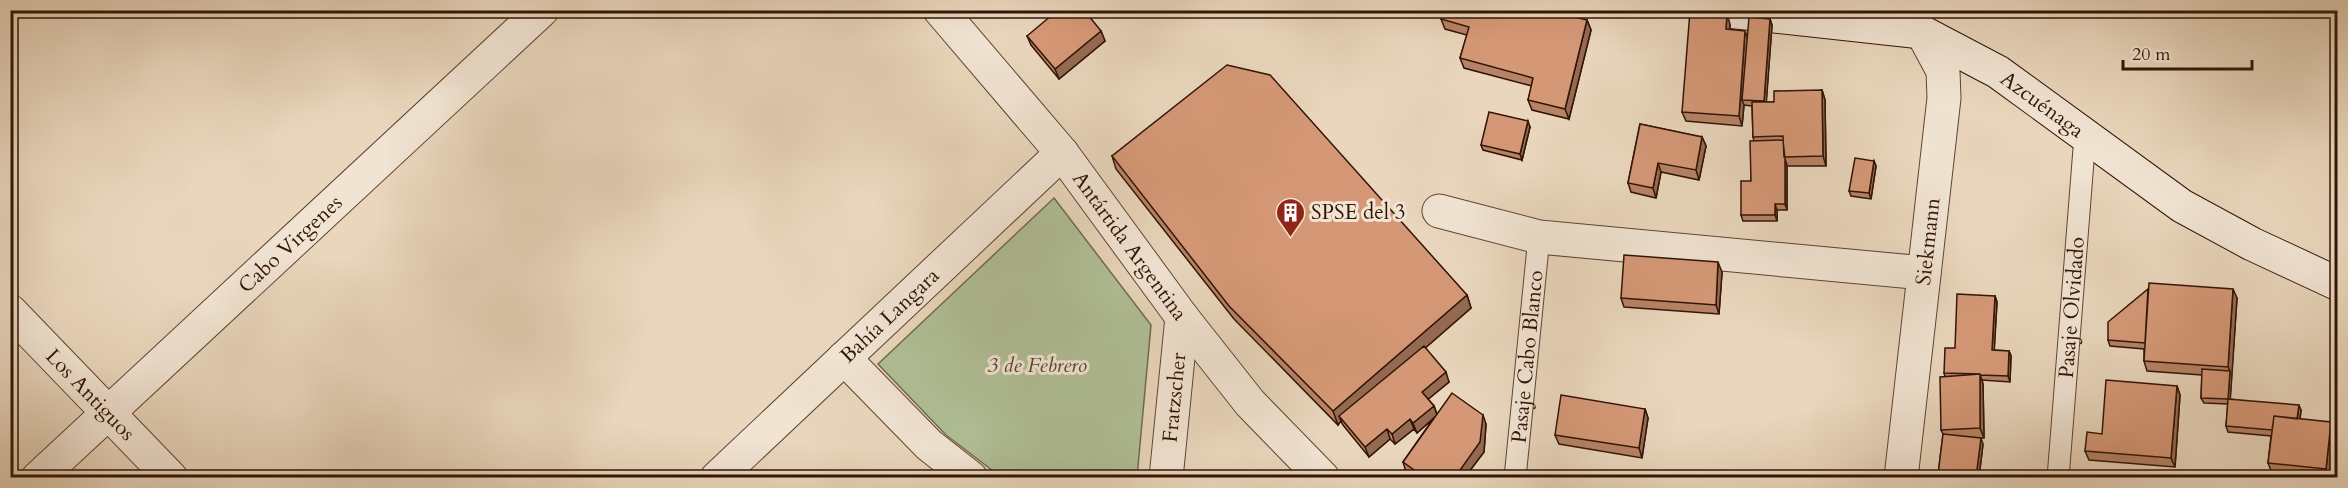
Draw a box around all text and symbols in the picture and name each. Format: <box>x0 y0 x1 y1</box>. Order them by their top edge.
scale bar <box>2123 33 2252 71</box>
text: 20 m <box>2132 42 2171 67</box>
street label: Azcuénaga <box>1995 64 2090 145</box>
street label: Antártida Argentina <box>1066 165 1194 326</box>
street label: Cabo Virgenes <box>232 188 348 300</box>
building icon: SPSE del 3 <box>1274 196 1306 238</box>
street label: Siekmann <box>1908 196 1947 287</box>
place label: SPSE del 3 <box>1311 198 1406 227</box>
street label: Pasaje Olvidado <box>2051 236 2091 379</box>
street label: Bahía Langara <box>833 261 946 370</box>
street label: Pasaje Cabo Blanco <box>1504 269 1550 444</box>
street label: Los Antiguos <box>39 342 142 447</box>
park label: 3 de Febrero <box>987 351 1087 380</box>
street label: Fratzscher <box>1155 351 1193 444</box>

